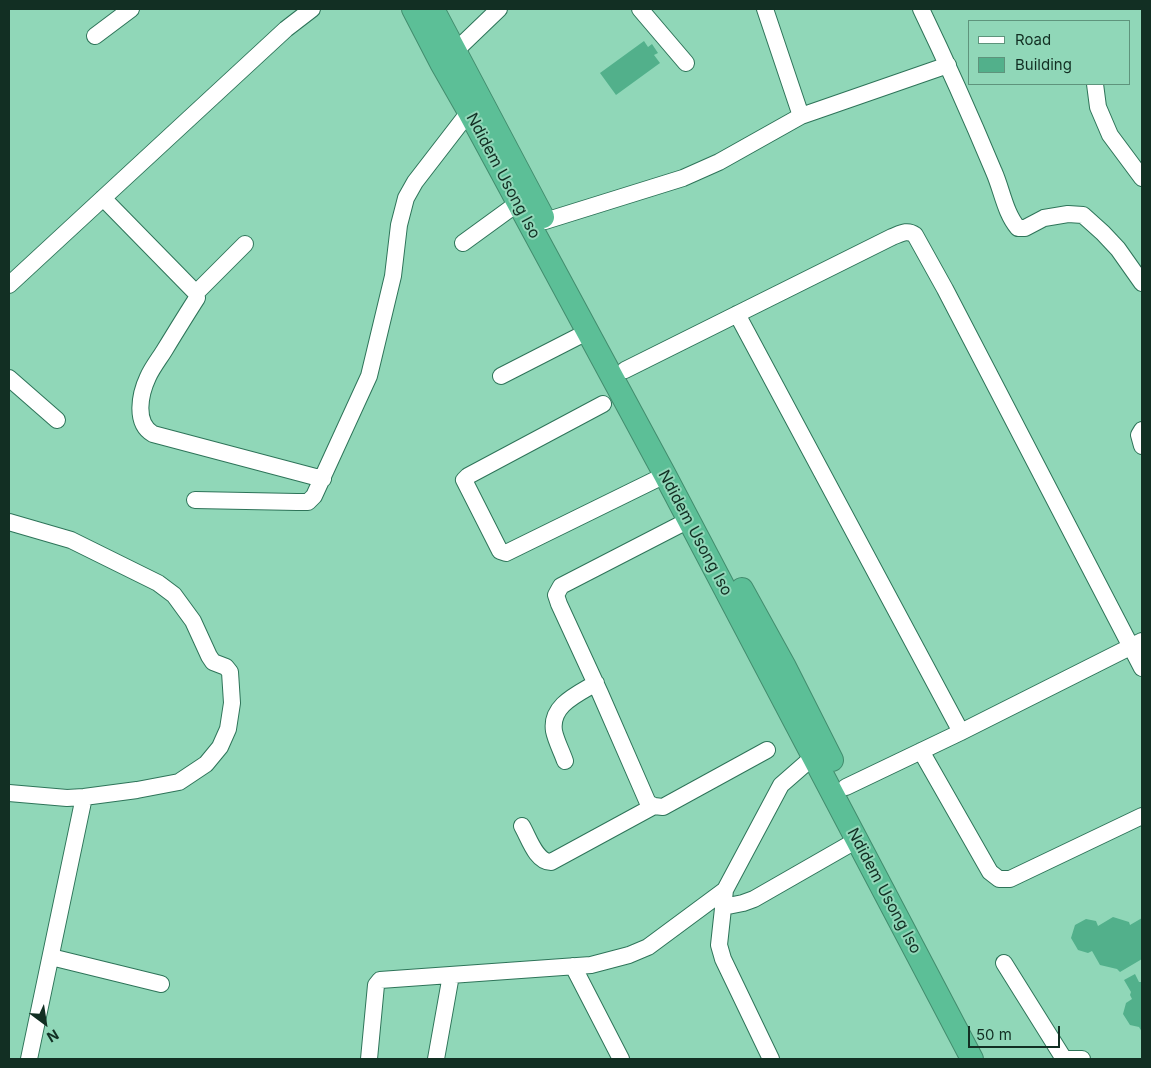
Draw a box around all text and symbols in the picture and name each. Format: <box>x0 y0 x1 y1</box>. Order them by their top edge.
legend <box>968 20 1131 85</box>
text: Road <box>1015 30 1051 49</box>
text: Building <box>1015 55 1072 74</box>
street label: Ndidem Usong Iso <box>462 110 544 242</box>
street label: Ndidem Usong Iso <box>654 467 736 599</box>
street label: Ndidem Usong Iso <box>843 825 925 957</box>
north arrow <box>20 998 70 1048</box>
scale bar <box>971 1016 1064 1048</box>
text: 50 m <box>976 1025 1012 1044</box>
text: N <box>44 1026 62 1046</box>

